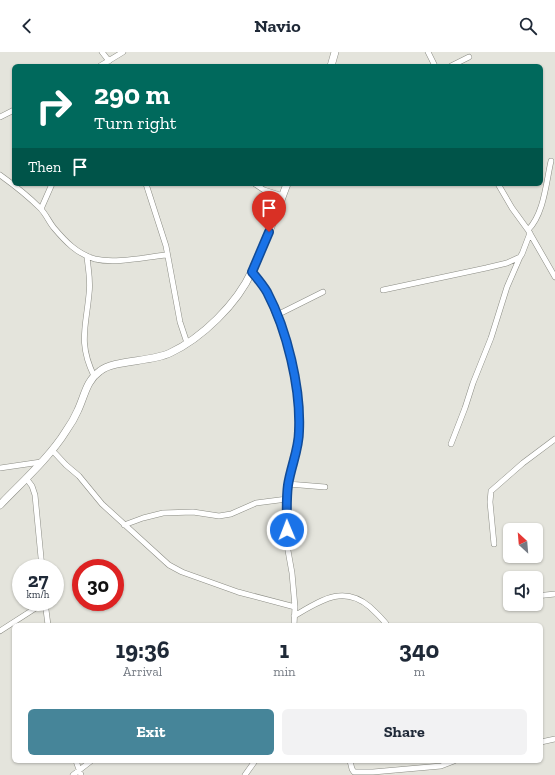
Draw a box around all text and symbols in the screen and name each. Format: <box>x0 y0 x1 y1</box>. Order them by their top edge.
icon: back <box>16 15 38 37</box>
text: Navio <box>254 15 301 37</box>
icon: search <box>517 15 539 37</box>
text: 290 m <box>94 78 170 111</box>
icon: right <box>28 80 80 132</box>
text: Turn right <box>94 112 176 134</box>
icon: arrive <box>69 156 91 178</box>
text: Then <box>28 158 61 176</box>
pin <box>252 191 286 232</box>
icon: arrive <box>258 197 280 219</box>
position arrow <box>266 509 308 551</box>
north arrow <box>503 523 543 563</box>
map controls <box>503 523 543 611</box>
speed limit sign: 30 <box>72 559 124 611</box>
text: 27 <box>28 568 48 592</box>
button: sound <box>503 571 543 611</box>
text: km/h <box>27 589 49 601</box>
text: 19:36 <box>116 635 170 664</box>
text: 1 <box>280 635 289 664</box>
text: 340 <box>399 635 439 664</box>
text: Arrival <box>123 664 162 679</box>
text: min <box>273 664 296 679</box>
text: m <box>414 664 425 679</box>
button: Exit <box>28 709 274 755</box>
button: Share <box>282 709 527 755</box>

